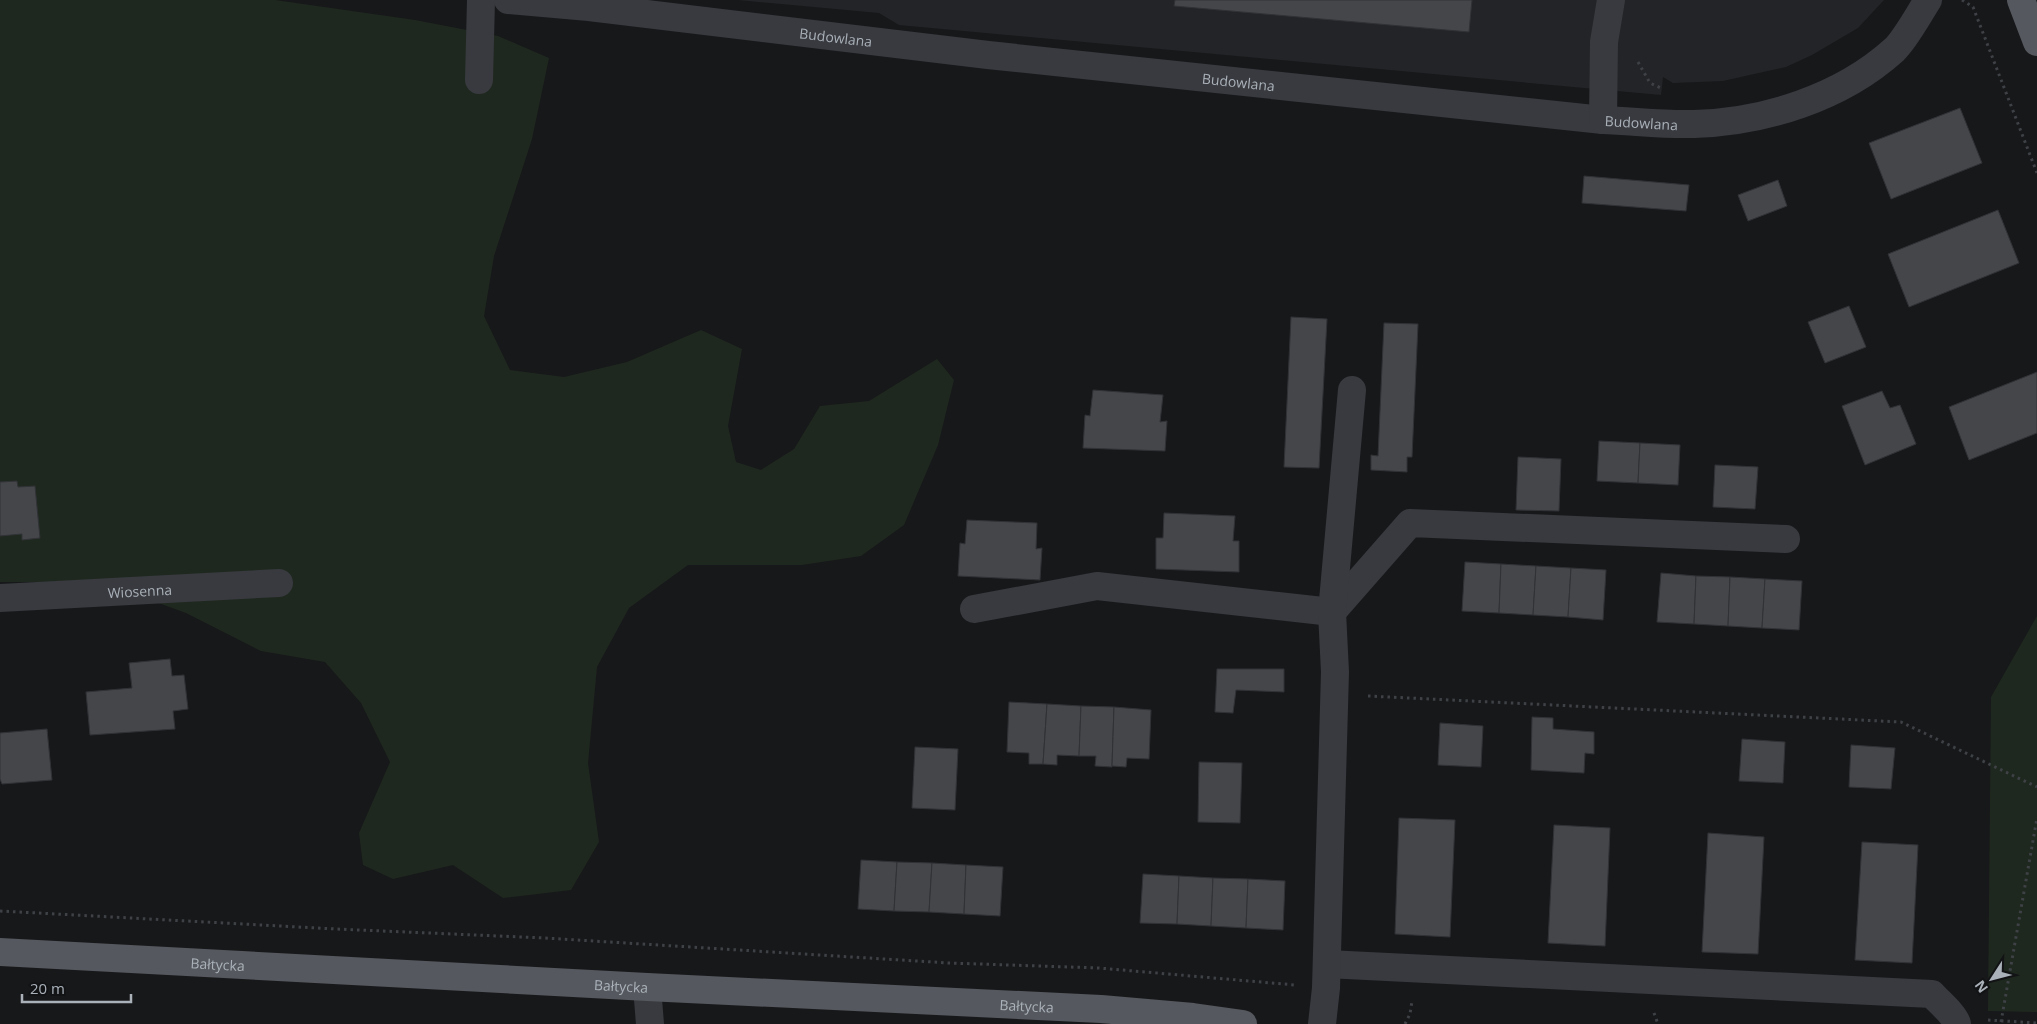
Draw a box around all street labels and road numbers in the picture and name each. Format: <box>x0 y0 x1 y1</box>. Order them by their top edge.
street label: Budowlana <box>798 23 873 51</box>
street label: Budowlana <box>1201 68 1276 95</box>
street label: Budowlana <box>1604 111 1678 134</box>
street label: Wiosenna <box>107 579 172 602</box>
street label: Bałtycka <box>190 953 245 975</box>
street label: Bałtycka <box>593 975 649 997</box>
street label: Bałtycka <box>999 995 1054 1016</box>

